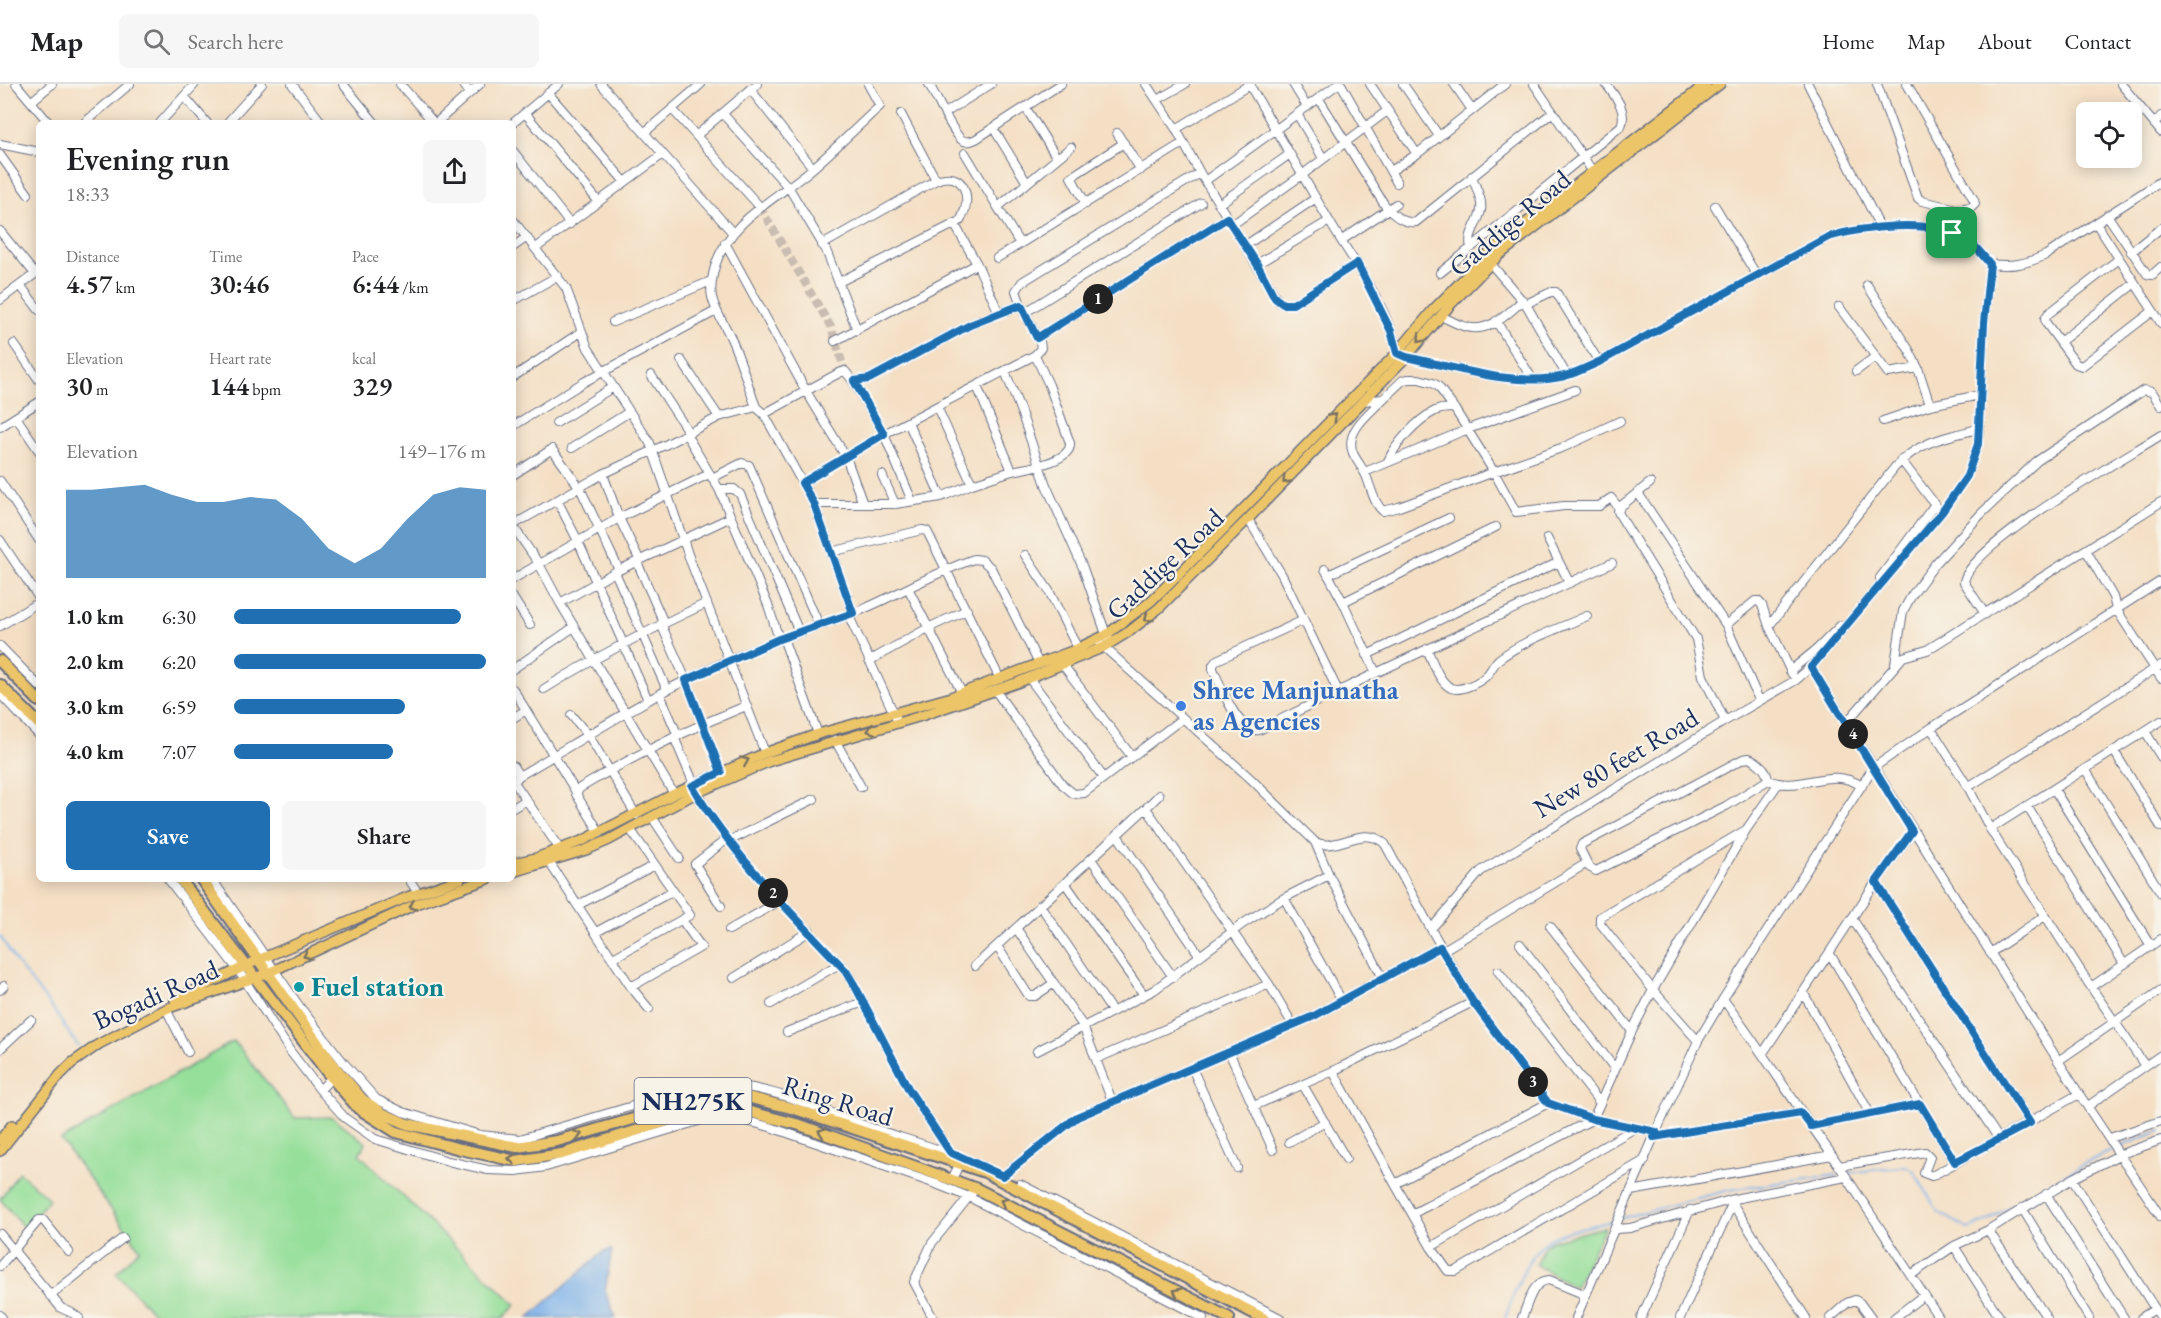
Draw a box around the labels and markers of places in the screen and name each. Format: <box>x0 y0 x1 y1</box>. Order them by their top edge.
pin <box>1926 207 1977 258</box>
pin: 1 <box>1083 284 1113 314</box>
place label: Shree Manjunatha as Agencies <box>1193 672 1399 738</box>
marker: Shree Manjunatha as Agencies <box>1174 699 1188 713</box>
pin: 4 <box>1838 719 1868 749</box>
pin: 2 <box>758 878 788 908</box>
place label: Fuel station <box>311 969 444 1004</box>
marker: Fuel station <box>292 980 306 994</box>
pin: 3 <box>1518 1067 1548 1097</box>

